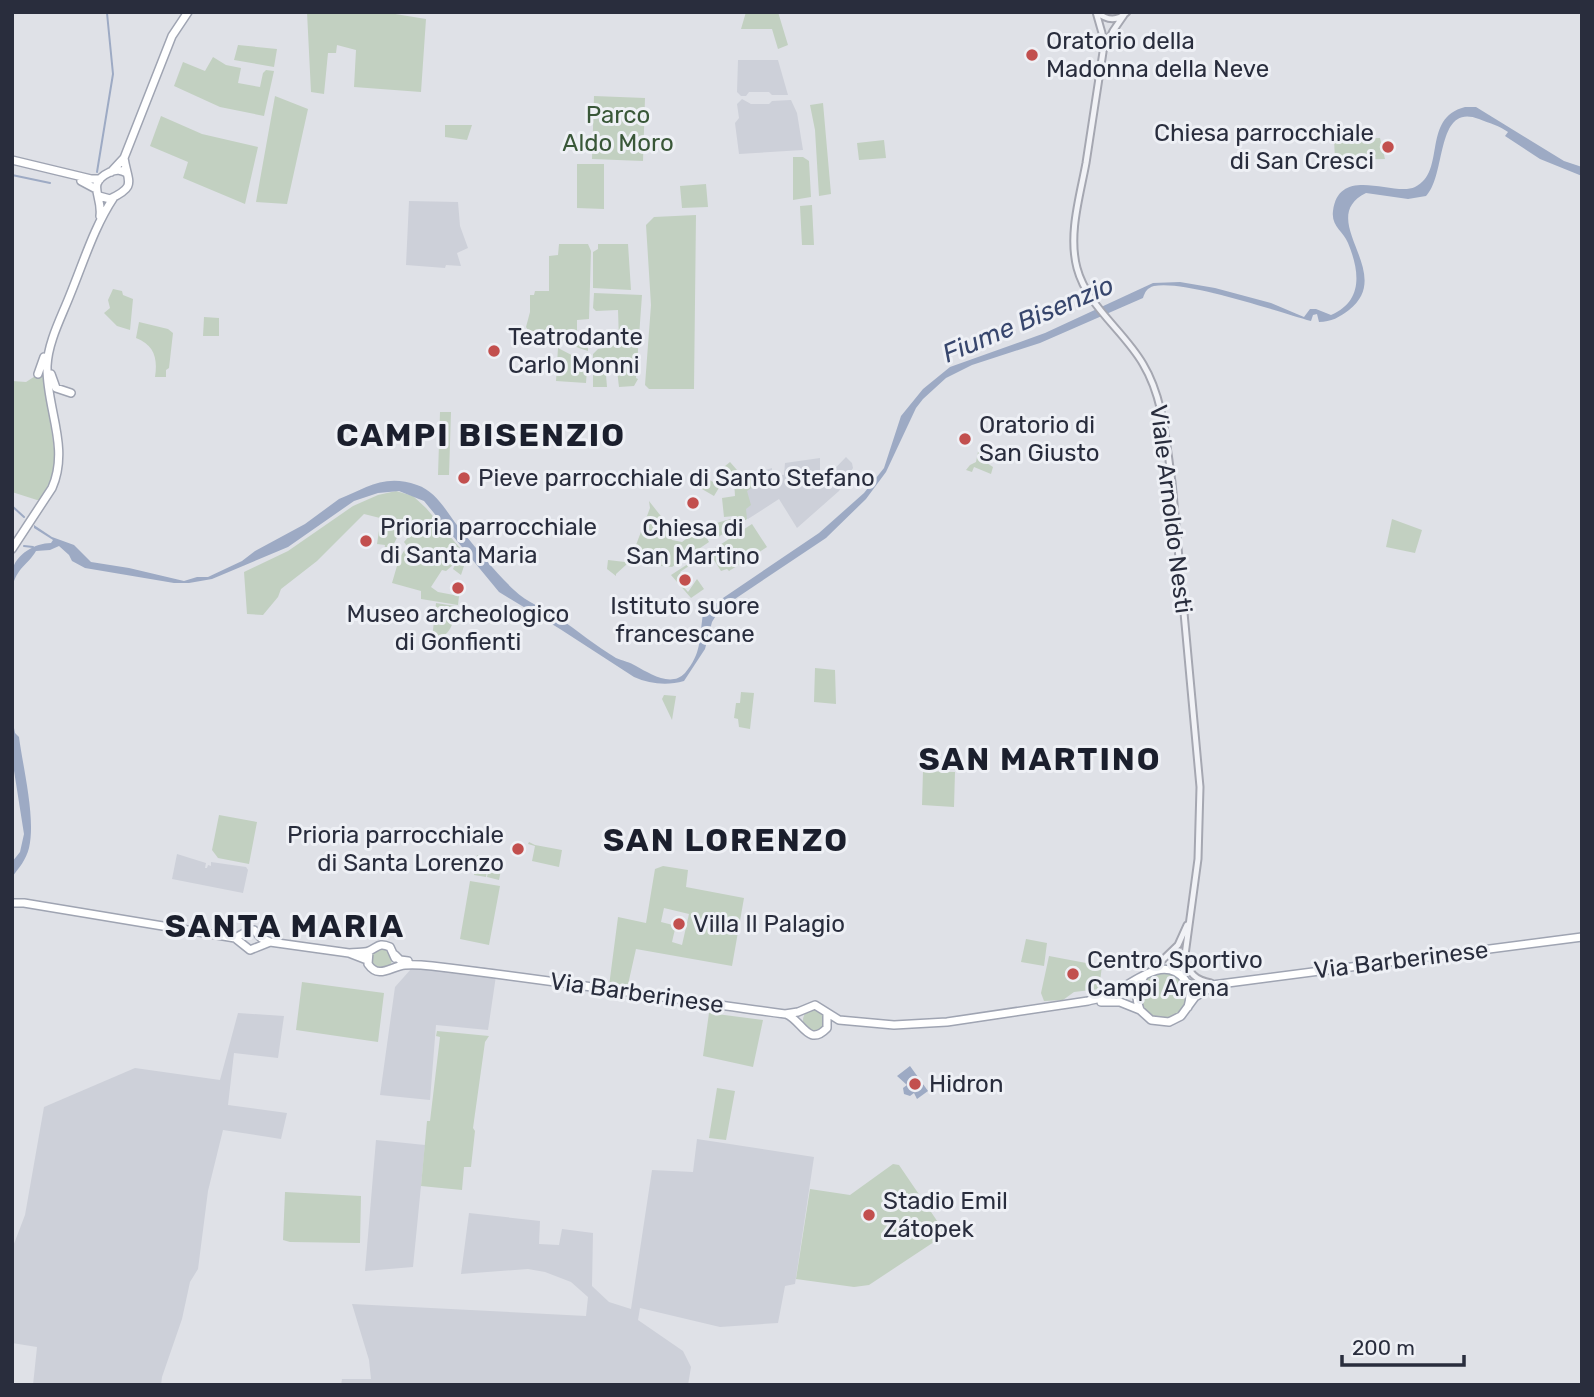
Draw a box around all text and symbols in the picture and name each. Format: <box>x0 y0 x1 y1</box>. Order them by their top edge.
place label: Oratorio della Madonna della Neve <box>1046 27 1269 83</box>
marker: Oratorio della Madonna della Neve <box>1024 47 1040 63</box>
park label: Parco Aldo Moro <box>562 101 674 157</box>
place label: Chiesa parrocchiale di San Cresci <box>1154 119 1374 175</box>
marker: Chiesa parrocchiale di San Cresci <box>1380 139 1396 155</box>
water label: Fiume Bisenzio <box>938 269 1118 369</box>
place label: Teatrodante Carlo Monni <box>508 323 643 379</box>
marker: Teatrodante Carlo Monni <box>486 343 502 359</box>
street label: Viale Arnoldo Nesti <box>1144 403 1198 615</box>
place label: Oratorio di San Giusto <box>979 411 1100 467</box>
district label: CAMPI BISENZIO <box>336 416 626 454</box>
marker: Oratorio di San Giusto <box>957 431 973 447</box>
place label: Pieve parrocchiale di Santo Stefano <box>478 464 875 492</box>
marker: Pieve parrocchiale di Santo Stefano <box>456 470 472 486</box>
marker: Chiesa di San Martino <box>685 495 701 511</box>
place label: Prioria parrocchiale di Santa Maria <box>380 513 597 569</box>
place label: Chiesa di San Martino <box>626 514 760 570</box>
marker: Prioria parrocchiale di Santa Maria <box>358 533 374 549</box>
marker: Istituto suore francescane <box>677 572 693 588</box>
marker: Museo archeologico di Gonfienti <box>450 580 466 596</box>
place label: Istituto suore francescane <box>610 592 760 648</box>
place label: Museo archeologico di Gonfienti <box>347 600 569 656</box>
district label: SAN MARTINO <box>918 740 1162 778</box>
place label: Prioria parrocchiale di Santa Lorenzo <box>287 821 504 877</box>
district label: SAN LORENZO <box>603 821 849 859</box>
marker: Prioria parrocchiale di Santa Lorenzo <box>510 841 526 857</box>
district label: SANTA MARIA <box>165 907 405 945</box>
place label: Villa Il Palagio <box>693 910 845 938</box>
marker: Villa Il Palagio <box>671 916 687 932</box>
street label: Via Barberinese <box>1312 935 1490 985</box>
place label: Centro Sportivo Campi Arena <box>1087 946 1263 1002</box>
marker: Centro Sportivo Campi Arena <box>1065 966 1081 982</box>
street label: Via Barberinese <box>548 967 726 1019</box>
place label: Hidron <box>929 1070 1003 1098</box>
marker: Hidron <box>907 1076 923 1092</box>
place label: Stadio Emil Zátopek <box>883 1187 1008 1243</box>
marker: Stadio Emil Zátopek <box>861 1207 877 1223</box>
scale bar <box>1342 1324 1464 1368</box>
text: 200 m <box>1352 1335 1415 1360</box>

